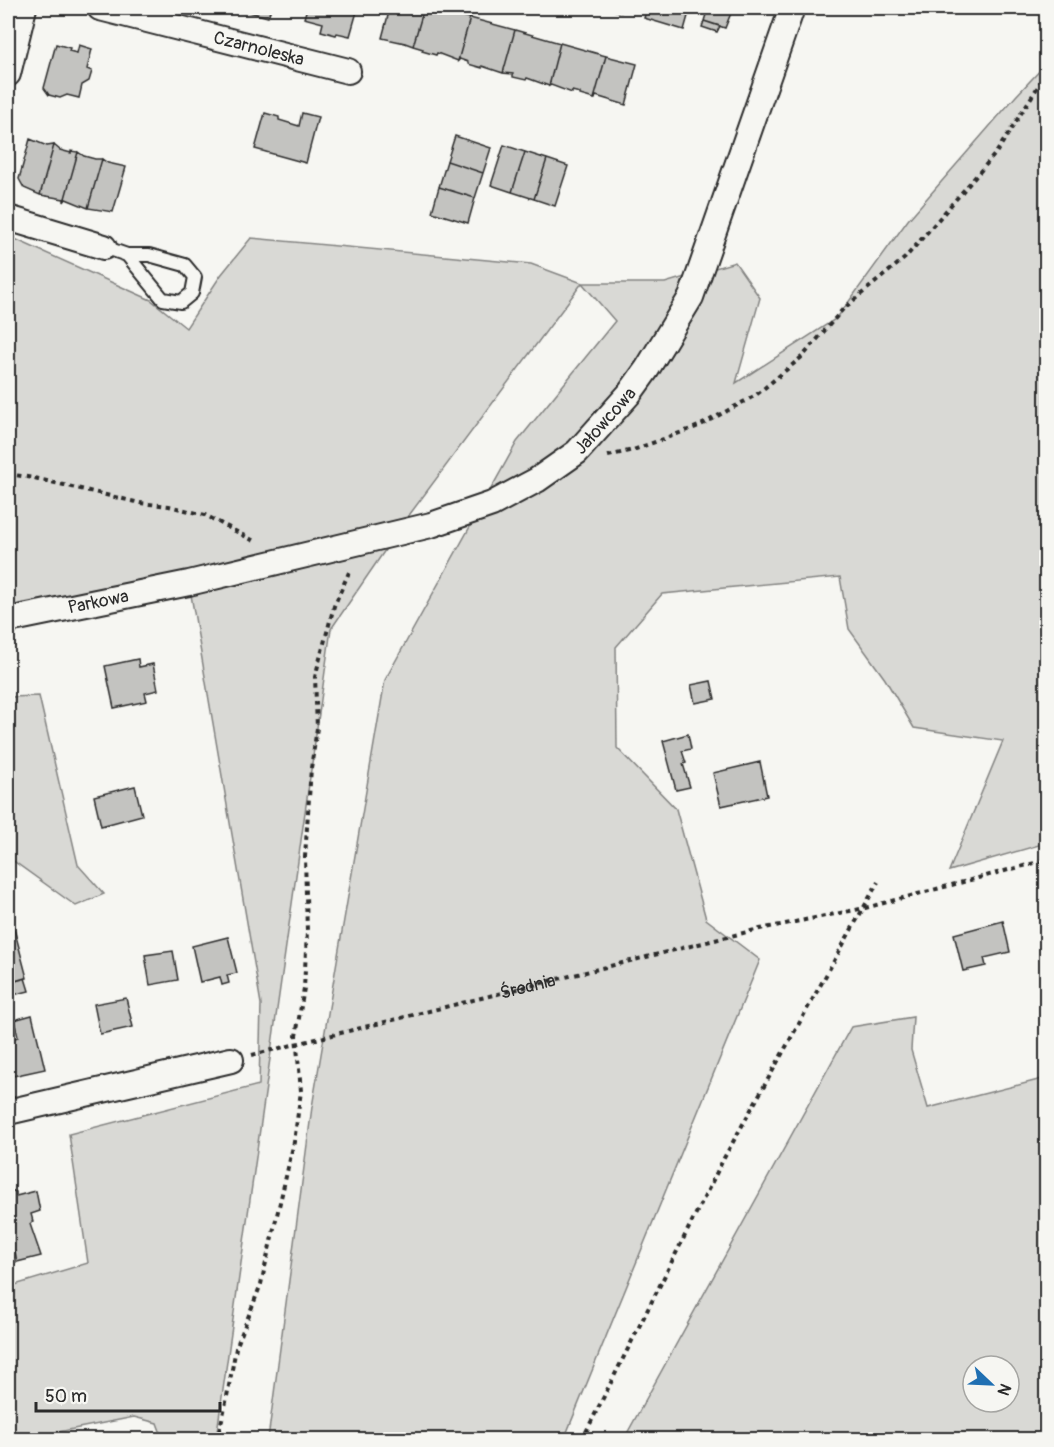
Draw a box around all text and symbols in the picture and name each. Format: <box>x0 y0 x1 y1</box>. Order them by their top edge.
street label: Czarnoleska <box>211 26 307 71</box>
street label: Jałowcowa <box>569 383 641 459</box>
street label: Parkowa <box>66 584 131 619</box>
street label: Średnia <box>498 969 558 1004</box>
north arrow <box>961 1354 1021 1414</box>
scale bar <box>36 1375 220 1413</box>
text: N <box>992 1381 1015 1399</box>
text: 50 m <box>45 1385 87 1408</box>

